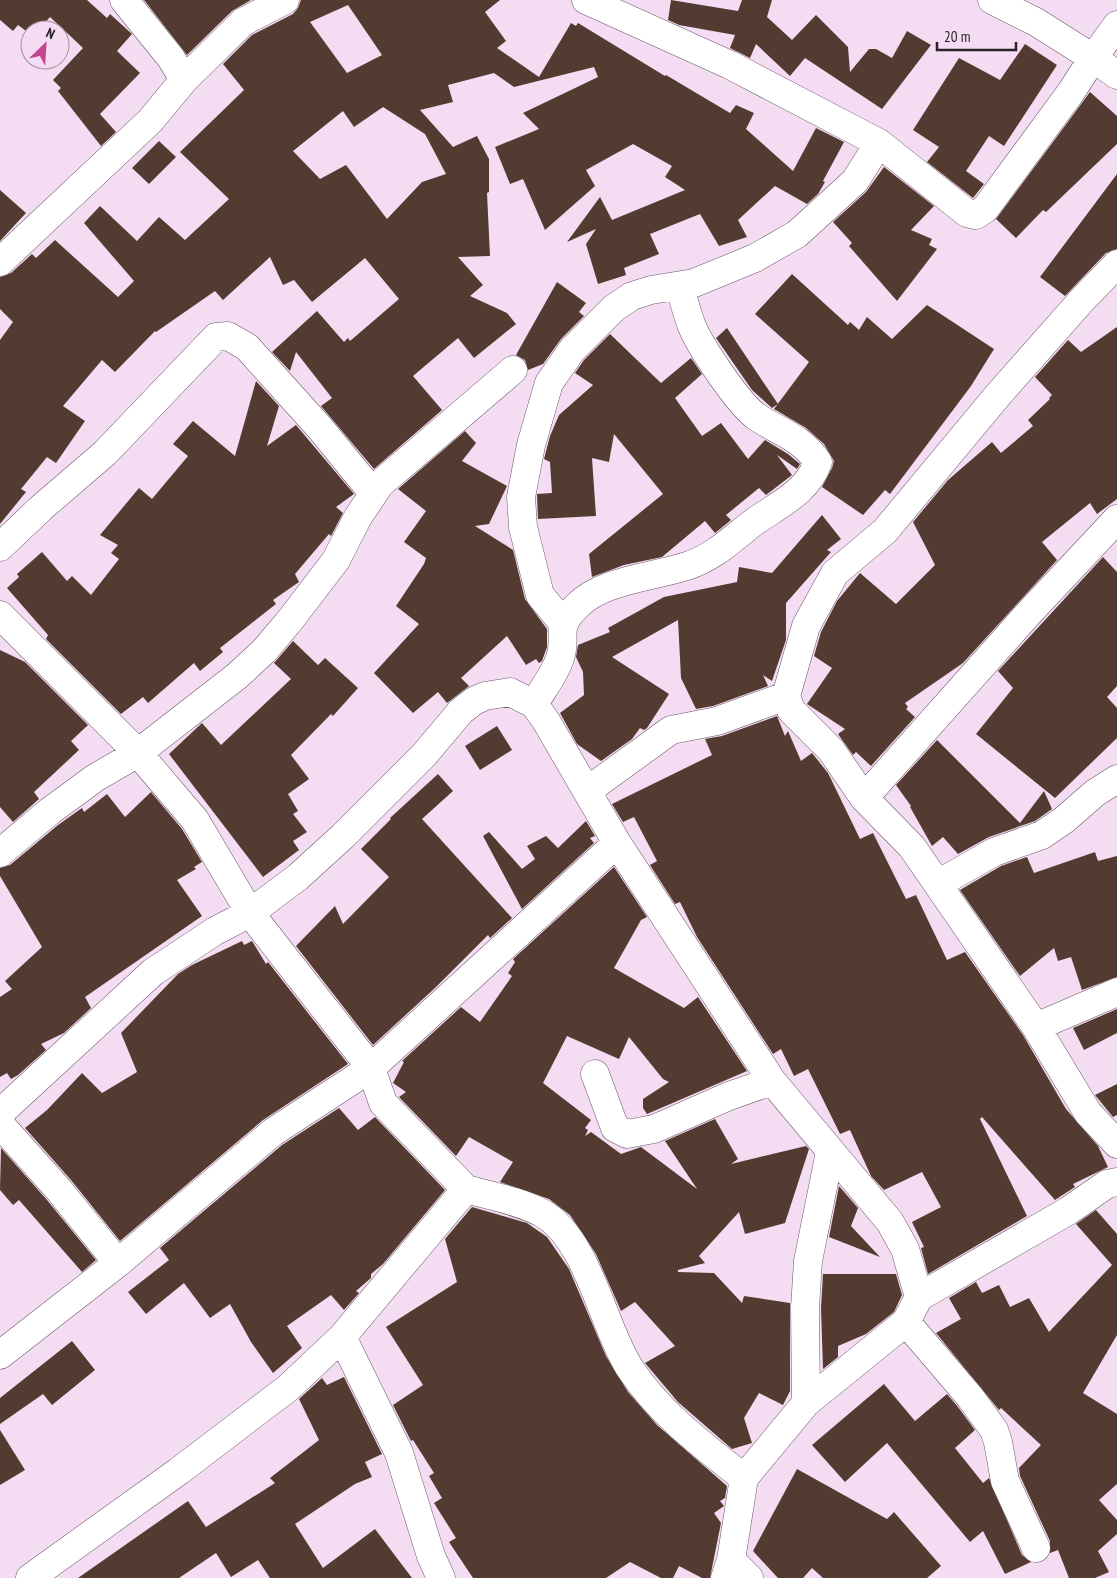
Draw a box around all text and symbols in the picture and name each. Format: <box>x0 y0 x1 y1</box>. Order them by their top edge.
north arrow <box>20 20 70 70</box>
scale bar <box>937 20 1016 52</box>
text: N <box>43 23 58 43</box>
text: 20 m <box>944 27 970 46</box>

